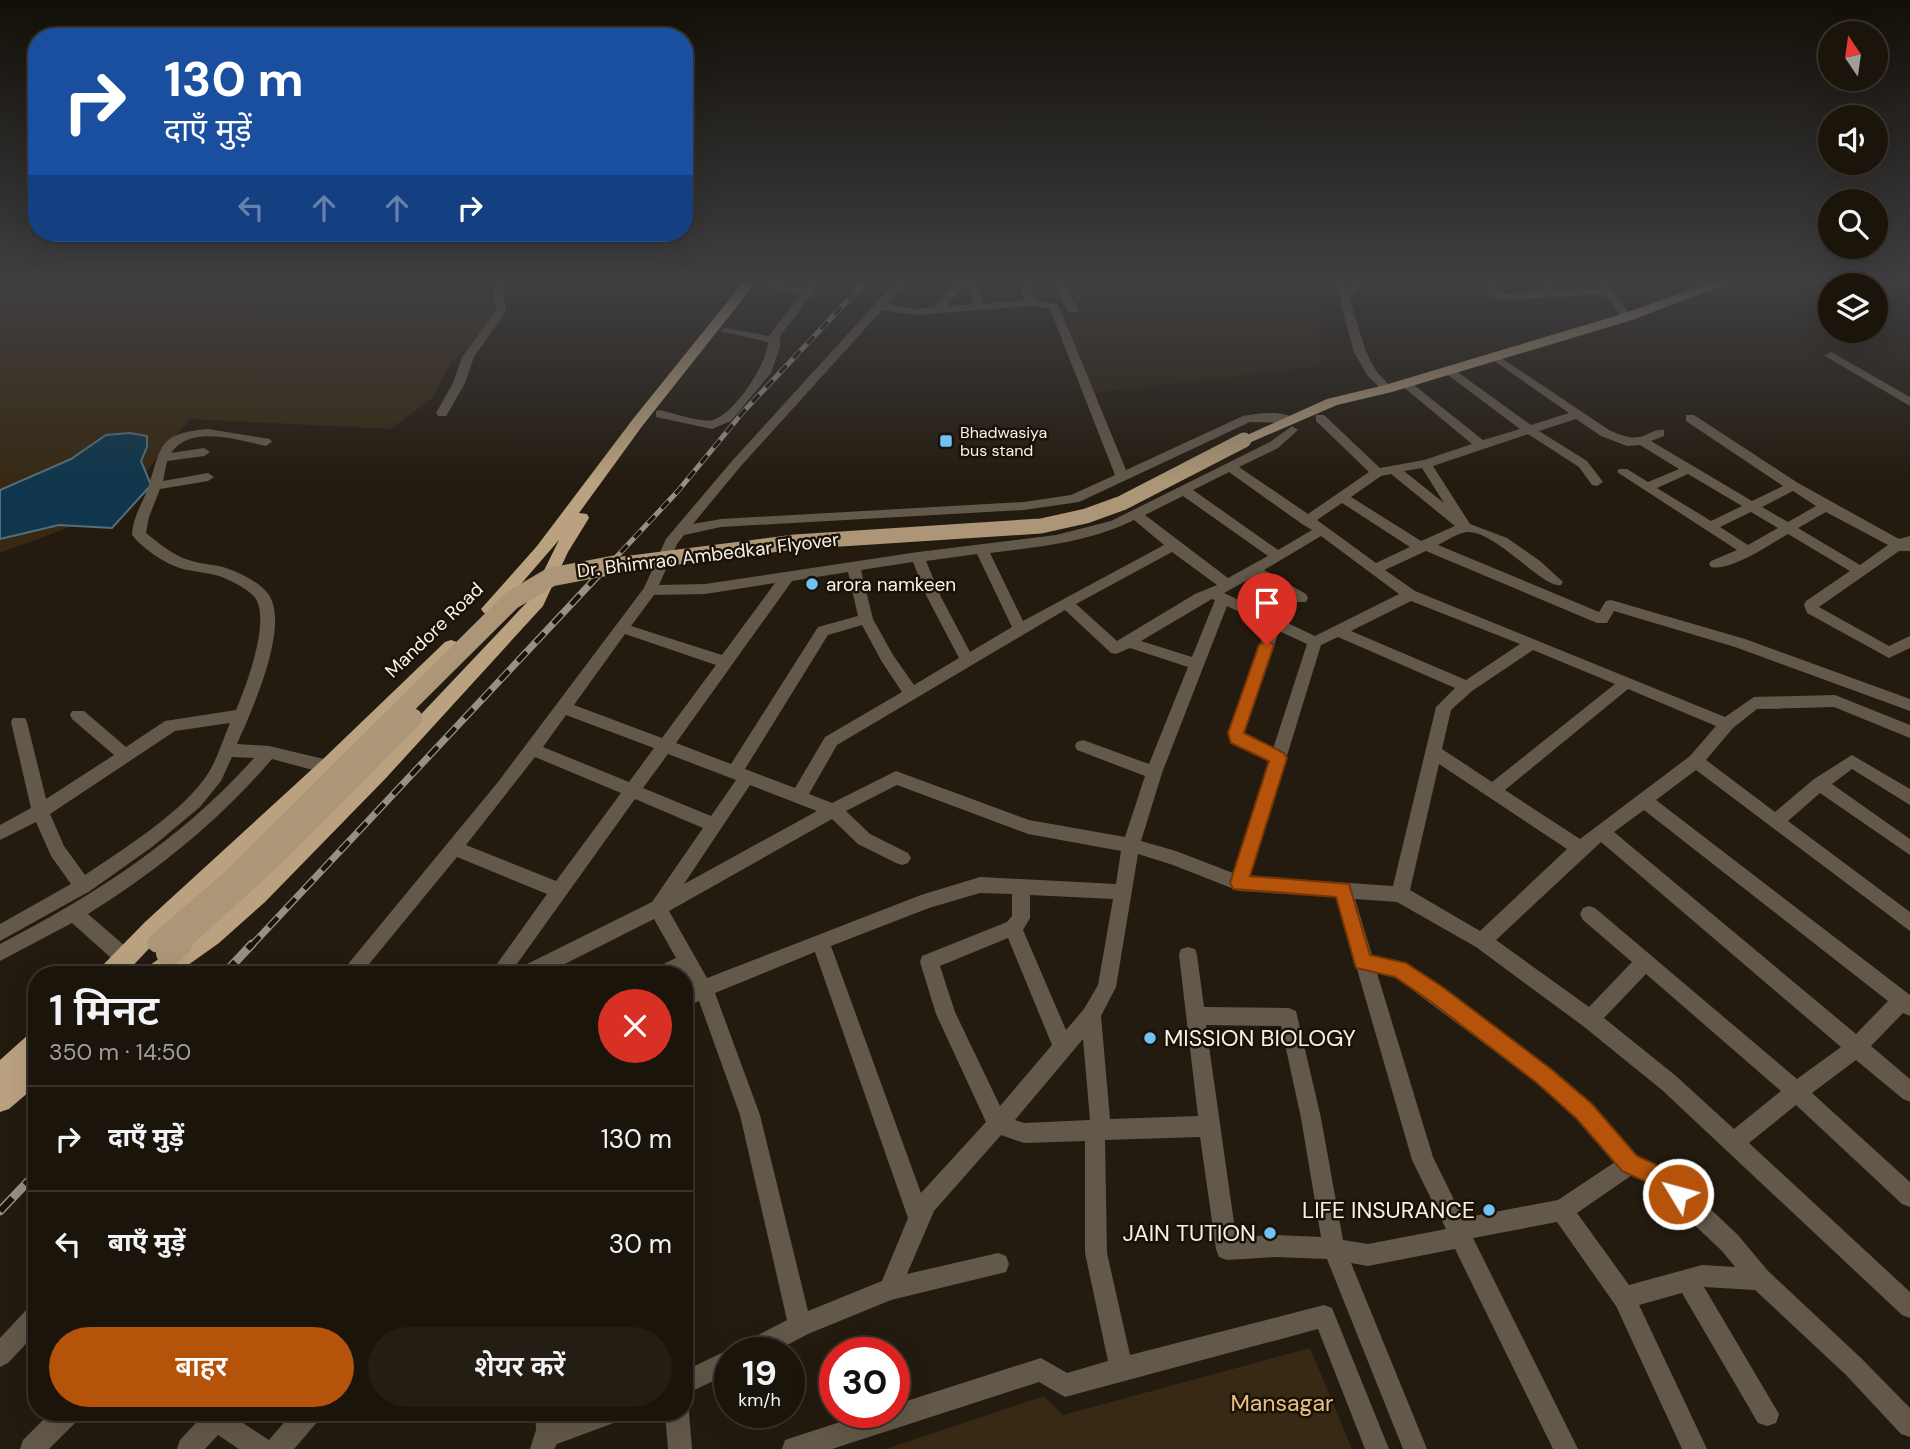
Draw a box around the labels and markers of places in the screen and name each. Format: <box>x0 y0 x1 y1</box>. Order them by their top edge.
place label: Bhadwasiya bus stand <box>960 422 1047 461</box>
marker: Bhadwasiya bus stand <box>938 433 954 449</box>
place label: arora namkeen <box>826 572 956 597</box>
pin <box>1237 573 1297 645</box>
marker: arora namkeen <box>804 576 820 592</box>
place label: MISSION BIOLOGY <box>1164 1023 1356 1053</box>
marker: MISSION BIOLOGY <box>1142 1030 1158 1046</box>
place label: LIFE INSURANCE <box>1302 1195 1475 1225</box>
marker: LIFE INSURANCE <box>1481 1202 1497 1218</box>
place label: JAIN TUTION <box>1123 1218 1256 1248</box>
marker: JAIN TUTION <box>1262 1225 1278 1241</box>

